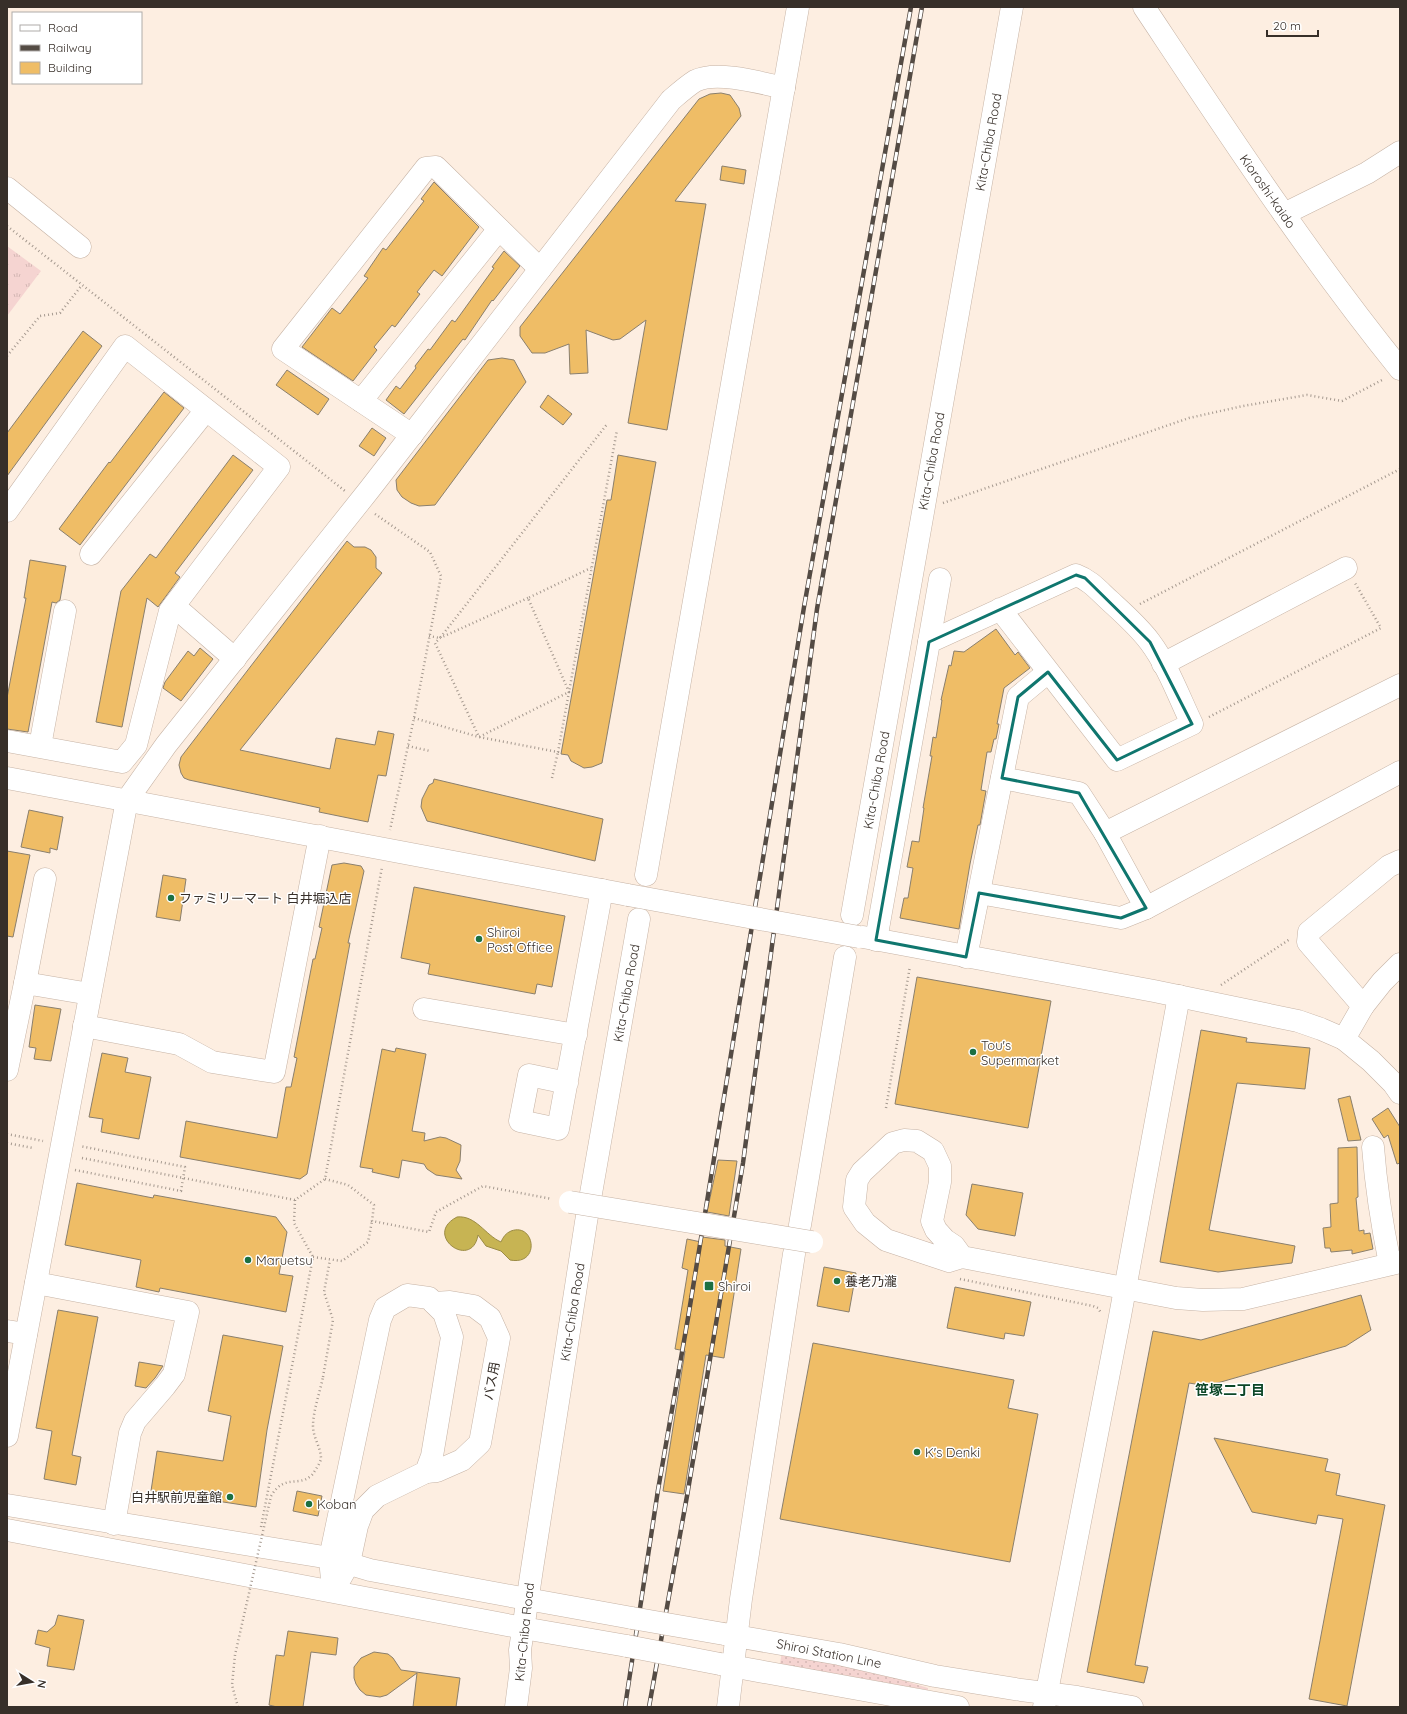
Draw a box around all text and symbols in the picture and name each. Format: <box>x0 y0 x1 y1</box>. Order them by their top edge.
legend <box>12 12 142 84</box>
scale bar <box>1267 12 1318 38</box>
text: 20 m <box>1273 18 1301 33</box>
text: Road <box>48 20 78 35</box>
text: Railway <box>48 40 92 55</box>
text: Building <box>48 60 92 75</box>
street label: Kita-Chiba Road <box>972 92 1004 192</box>
street label: Kioroshi-kaido <box>1237 151 1299 231</box>
street label: Kita-Chiba Road <box>915 411 947 511</box>
street label: Kita-Chiba Road <box>860 730 892 830</box>
place label: ファミリーマート 白井堀込店 <box>179 890 352 906</box>
marker: ファミリーマート 白井堀込店 <box>166 893 176 903</box>
place label: Shiroi Post Office <box>487 924 553 955</box>
marker: Shiroi Post Office <box>474 934 484 944</box>
street label: Kita-Chiba Road <box>610 943 642 1043</box>
place label: Tou's Supermarket <box>981 1037 1059 1068</box>
marker: Tou's Supermarket <box>968 1047 978 1057</box>
place label: Maruetsu <box>256 1252 313 1268</box>
marker: Maruetsu <box>243 1255 253 1265</box>
street label: Kita-Chiba Road <box>556 1262 588 1362</box>
place label: 養老乃瀧 <box>845 1273 897 1289</box>
marker: 養老乃瀧 <box>832 1276 842 1286</box>
place label: Shiroi <box>718 1278 751 1294</box>
marker: Shiroi <box>703 1280 715 1292</box>
street label: バス用 <box>480 1360 502 1402</box>
district label: 笹塚二丁目 <box>1195 1381 1265 1399</box>
place label: K's Denki <box>925 1444 980 1460</box>
marker: K's Denki <box>912 1447 922 1457</box>
place label: 白井駅前児童館 <box>131 1489 222 1505</box>
marker: 白井駅前児童館 <box>225 1492 235 1502</box>
place label: Koban <box>317 1496 357 1512</box>
marker: Koban <box>304 1499 314 1509</box>
street label: Kita-Chiba Road <box>511 1582 537 1682</box>
street label: Shiroi Station Line <box>775 1635 883 1671</box>
north arrow <box>12 1662 52 1702</box>
text: N <box>34 1679 49 1689</box>

